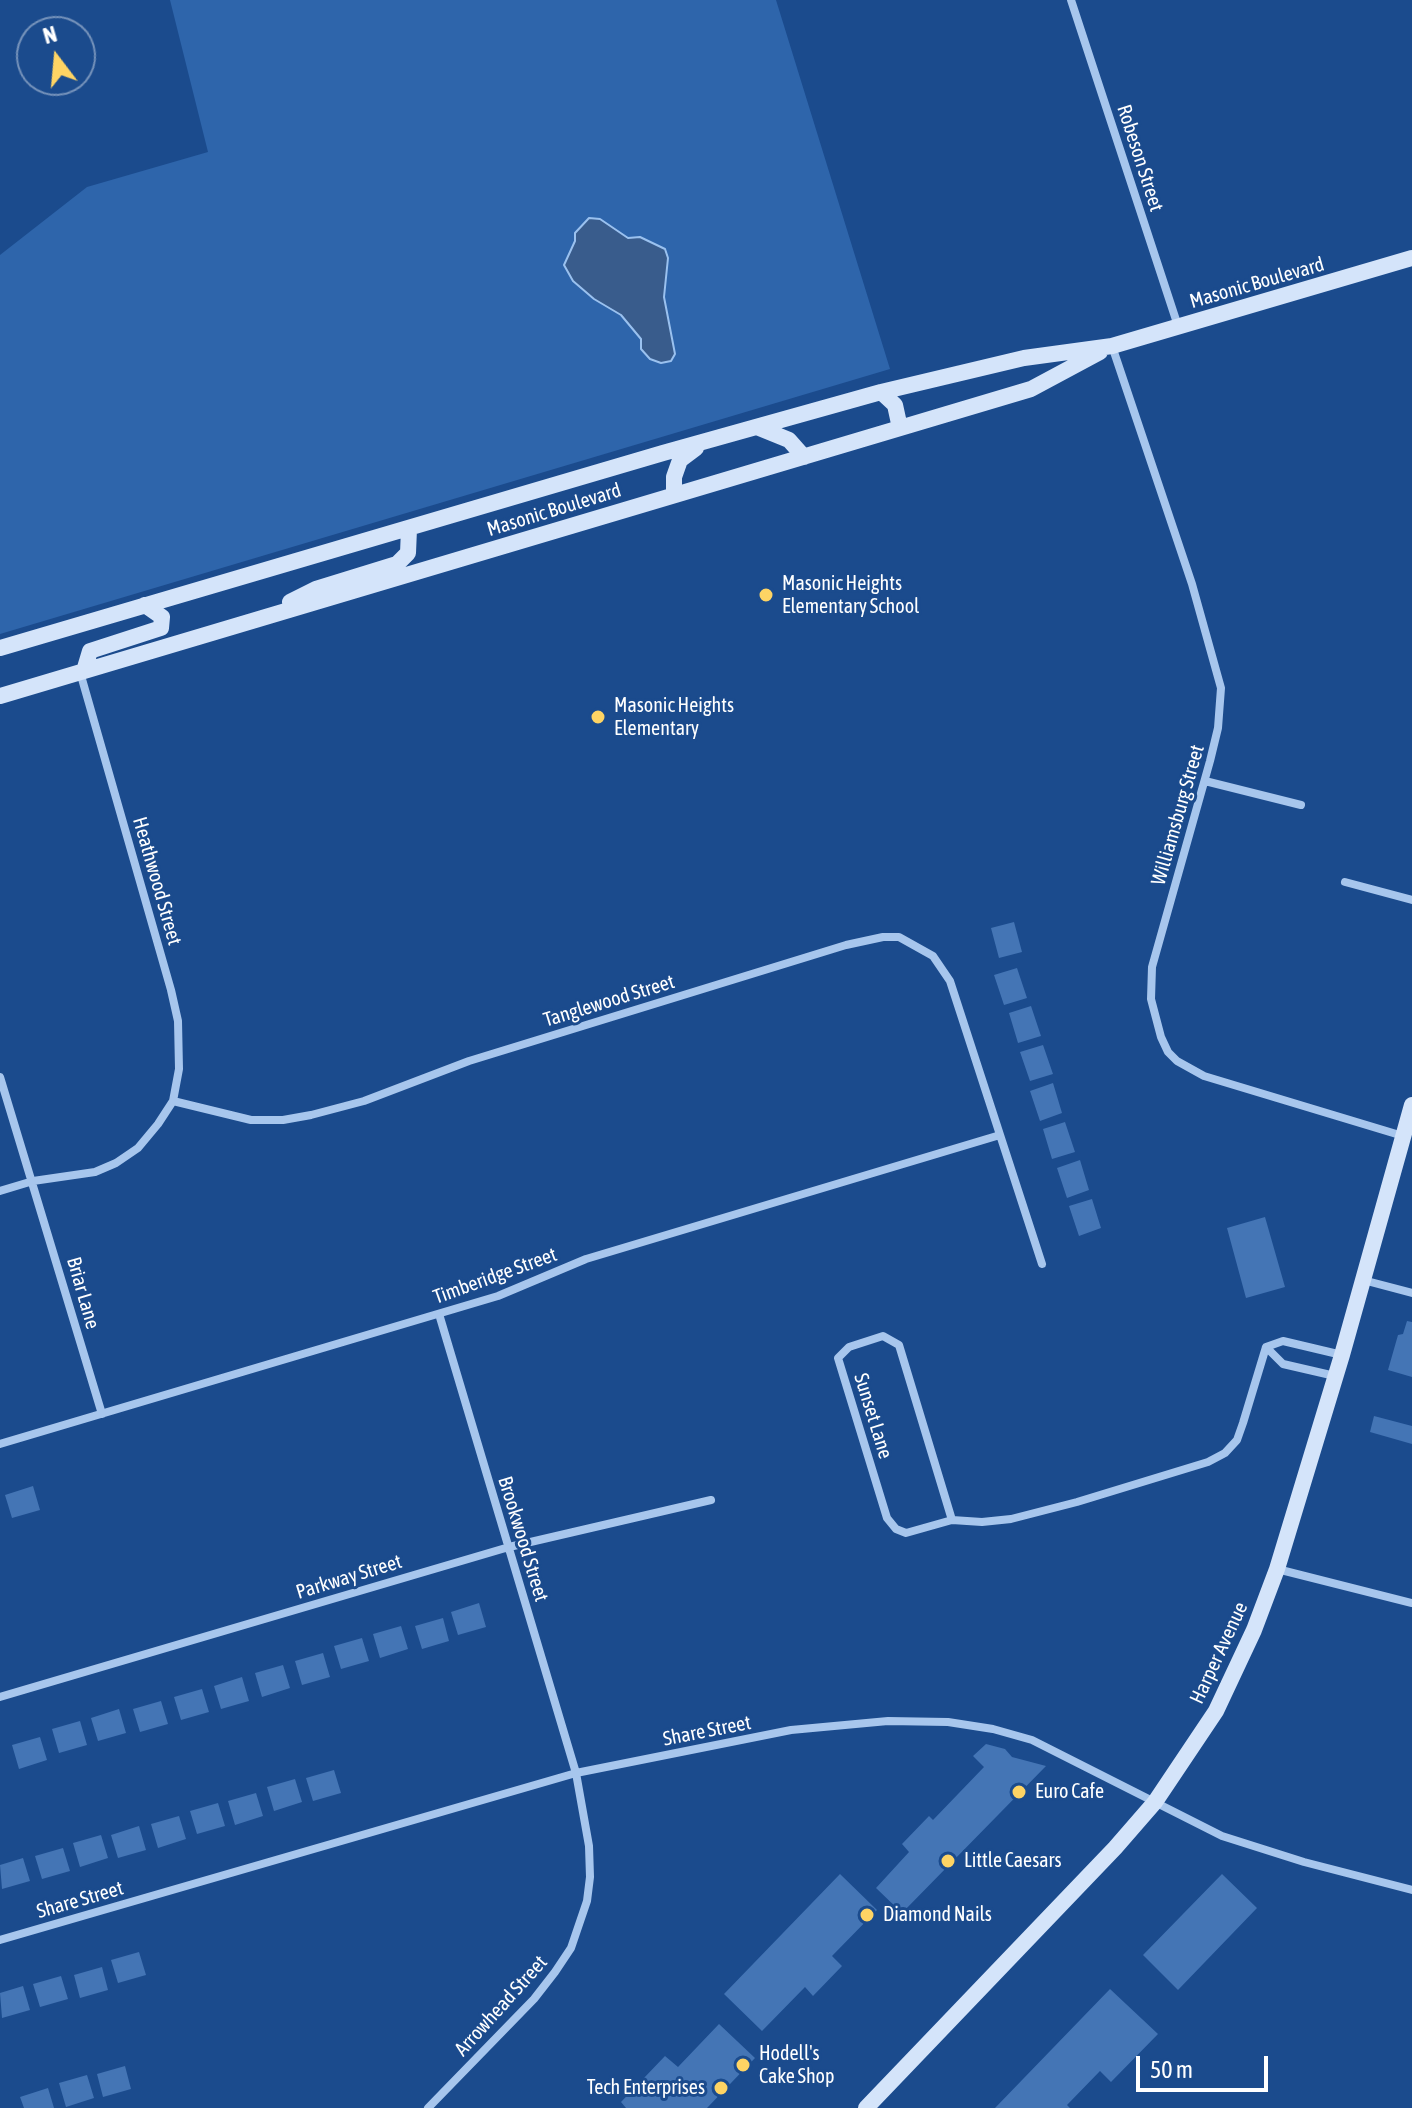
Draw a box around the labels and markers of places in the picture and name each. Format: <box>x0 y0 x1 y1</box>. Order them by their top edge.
place label: Masonic Heights Elementary School <box>782 572 919 619</box>
marker: Masonic Heights Elementary School <box>757 586 775 604</box>
place label: Masonic Heights Elementary <box>614 694 734 741</box>
marker: Masonic Heights Elementary <box>589 708 607 726</box>
place label: Euro Cafe <box>1035 1780 1104 1804</box>
marker: Euro Cafe <box>1010 1783 1028 1801</box>
place label: Little Caesars <box>964 1849 1061 1873</box>
marker: Little Caesars <box>939 1852 957 1870</box>
place label: Diamond Nails <box>883 1903 992 1927</box>
marker: Diamond Nails <box>858 1906 876 1924</box>
place label: Hodell's Cake Shop <box>759 2042 834 2089</box>
marker: Hodell's Cake Shop <box>734 2056 752 2074</box>
place label: Tech Enterprises <box>587 2076 705 2100</box>
marker: Tech Enterprises <box>712 2079 730 2097</box>

